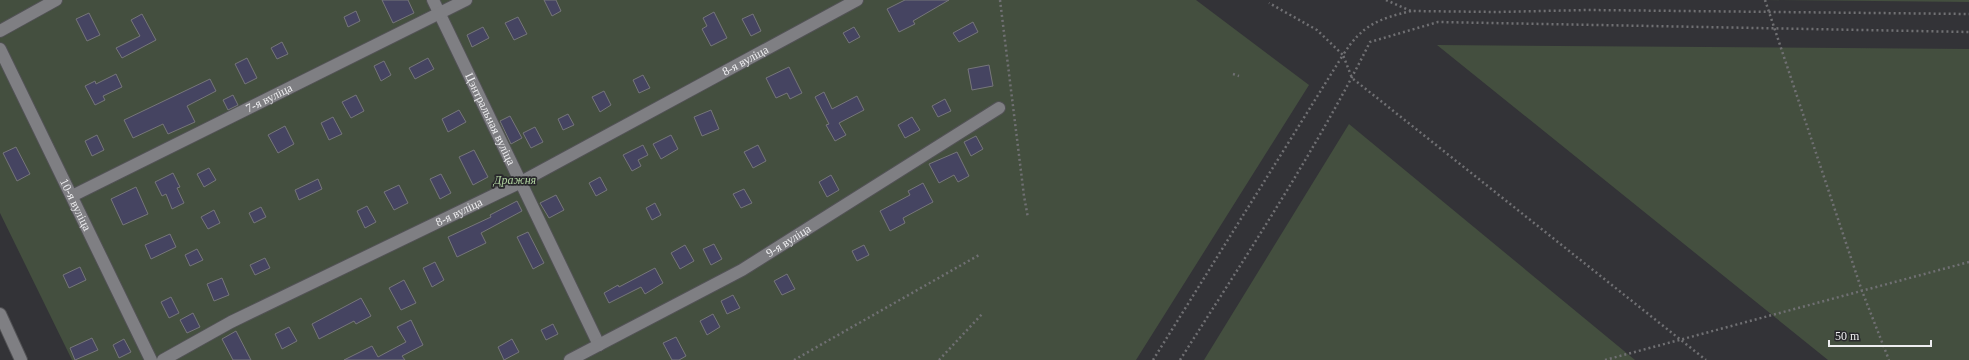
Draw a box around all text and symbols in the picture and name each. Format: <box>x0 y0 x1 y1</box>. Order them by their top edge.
street label: 8-я вуліца <box>720 42 771 79</box>
street label: Цэнтральная вуліца <box>462 71 519 168</box>
street label: 7-я вуліца <box>243 80 295 115</box>
park label: Дражня <box>493 173 537 187</box>
street label: 10-я вуліца <box>57 176 94 234</box>
street label: 8-я вуліца <box>433 194 485 229</box>
street label: 9-я вуліца <box>763 221 814 260</box>
scale bar <box>1829 322 1931 348</box>
text: 50 m <box>1835 329 1860 343</box>

